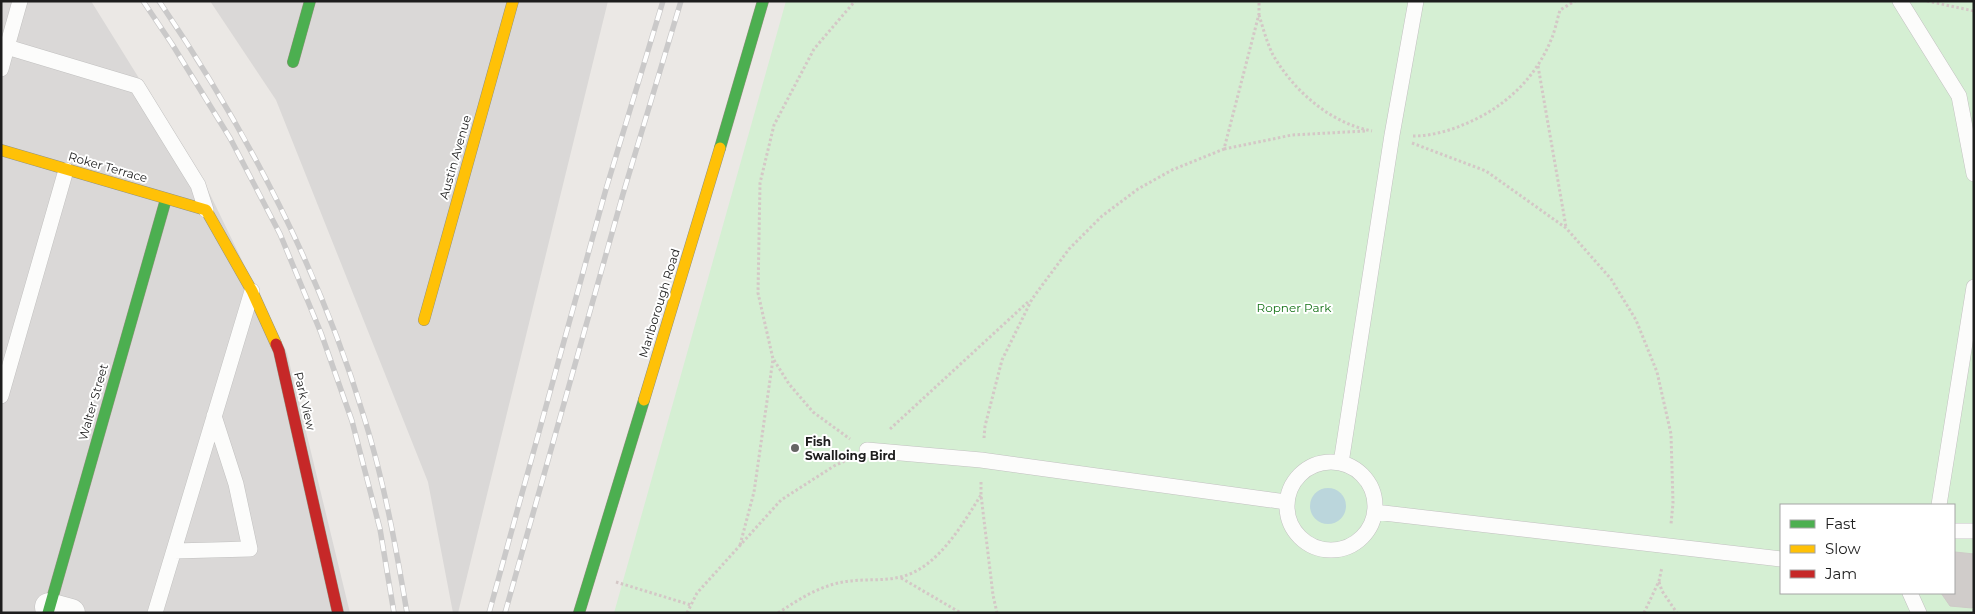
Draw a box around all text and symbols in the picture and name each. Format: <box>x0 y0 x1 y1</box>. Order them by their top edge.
street label: Austin Avenue <box>436 113 474 201</box>
street label: Roker Terrace <box>67 149 149 185</box>
street label: Marlborough Road <box>635 247 683 359</box>
park label: Ropner Park <box>1256 300 1332 315</box>
street label: Walter Street <box>75 362 111 442</box>
street label: Park View <box>291 370 319 432</box>
place label: Fish Swalloing Bird <box>805 434 896 463</box>
marker: Fish Swalloing Bird <box>789 442 801 454</box>
legend <box>1780 504 1955 594</box>
text: Fast <box>1825 514 1856 533</box>
text: Slow <box>1825 539 1861 558</box>
text: Jam <box>1824 564 1857 583</box>

